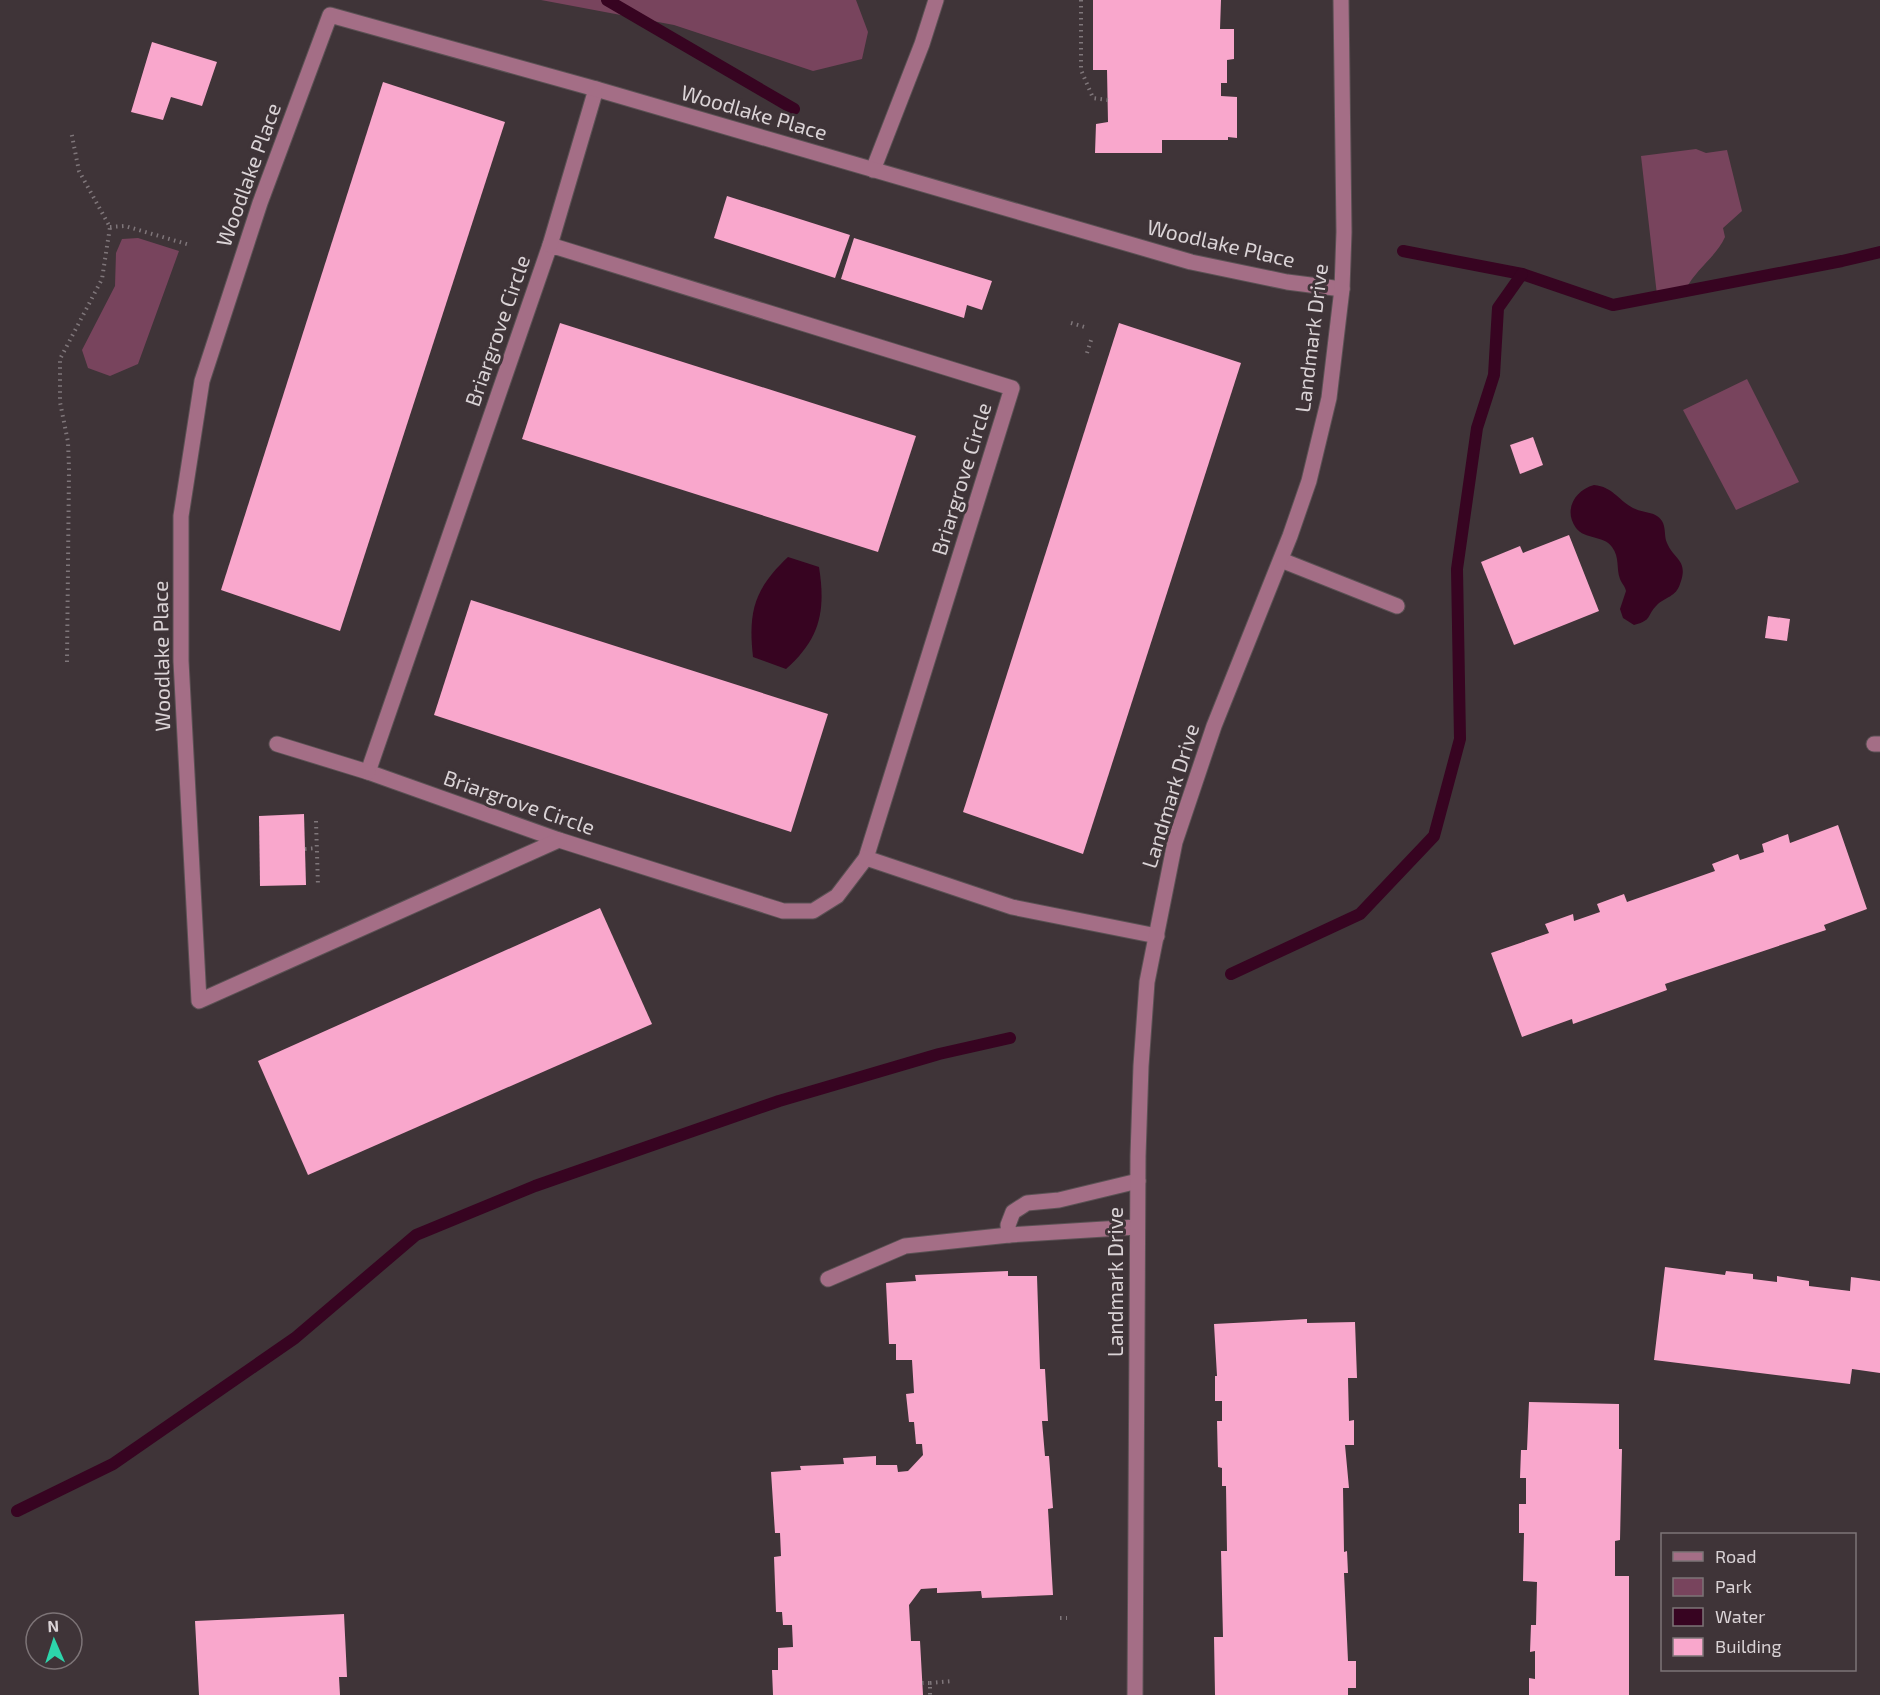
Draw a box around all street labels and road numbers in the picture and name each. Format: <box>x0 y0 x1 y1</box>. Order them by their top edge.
street label: Woodlake Place <box>678 79 830 144</box>
street label: Woodlake Place <box>210 99 285 250</box>
street label: Woodlake Place <box>1145 213 1298 272</box>
street label: Briargrove Circle <box>459 252 534 409</box>
street label: Landmark Drive <box>1289 262 1332 414</box>
street label: Briargrove Circle <box>925 399 996 558</box>
street label: Woodlake Place <box>147 580 174 732</box>
street label: Landmark Drive <box>1136 720 1203 871</box>
street label: Briargrove Circle <box>441 764 598 839</box>
street label: Landmark Drive <box>1102 1207 1127 1357</box>

